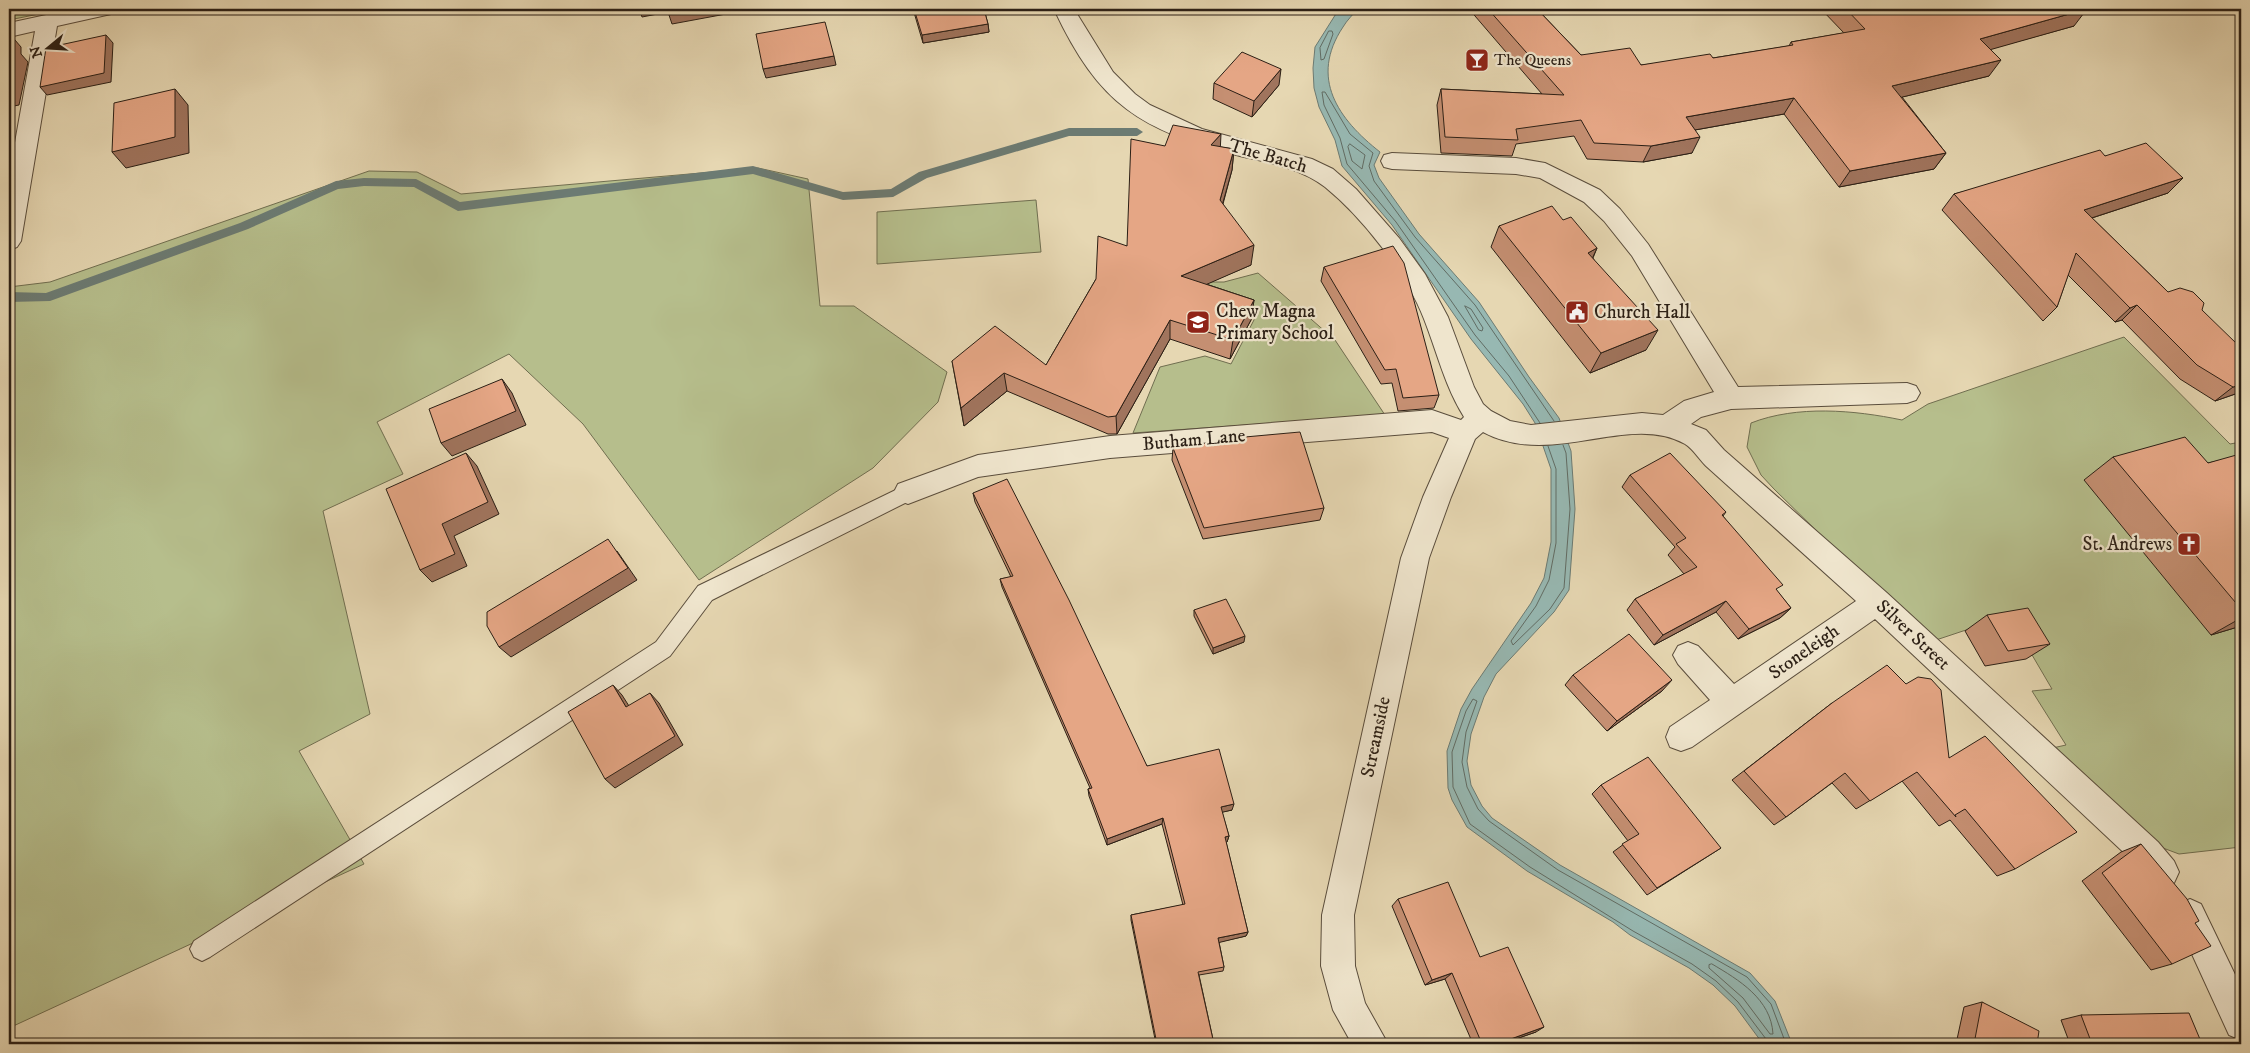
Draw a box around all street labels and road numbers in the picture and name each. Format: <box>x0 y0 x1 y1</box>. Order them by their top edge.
street label: The Batch <box>1226 134 1310 178</box>
street label: Butham Lane <box>1142 424 1247 456</box>
street label: Silver Street <box>1871 595 1955 675</box>
street label: Stoneleigh <box>1764 619 1844 685</box>
street label: Streamside <box>1356 694 1396 779</box>

